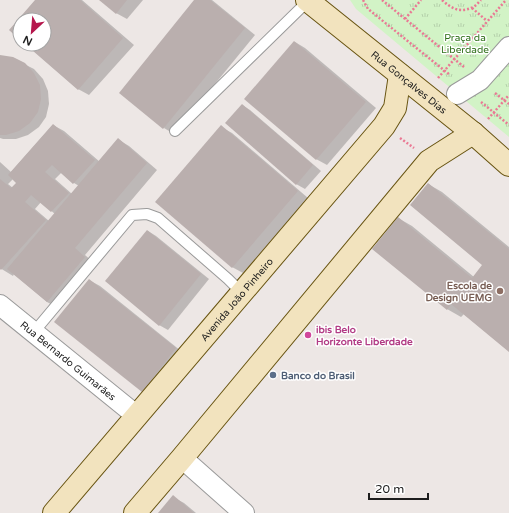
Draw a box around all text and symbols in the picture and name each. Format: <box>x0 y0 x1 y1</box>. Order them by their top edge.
north arrow <box>12 12 52 52</box>
park label: Praça da Liberdade <box>441 32 489 56</box>
text: N <box>21 33 35 48</box>
street label: Rua Gonçalves Dias <box>368 49 449 117</box>
street label: Avenida João Pinheiro <box>198 256 276 344</box>
place label: Escola de Design UEMG <box>426 280 492 304</box>
marker: Escola de Design UEMG <box>495 286 505 296</box>
street label: Rua Bernardo Guimarães <box>18 319 118 403</box>
place label: ibis Belo Horizonte Liberdade <box>316 324 413 348</box>
marker: ibis Belo Horizonte Liberdade <box>303 330 313 340</box>
marker: Banco do Brasil <box>268 370 278 380</box>
place label: Banco do Brasil <box>281 370 355 382</box>
scale bar <box>369 475 428 501</box>
text: 20 m <box>375 482 404 496</box>

